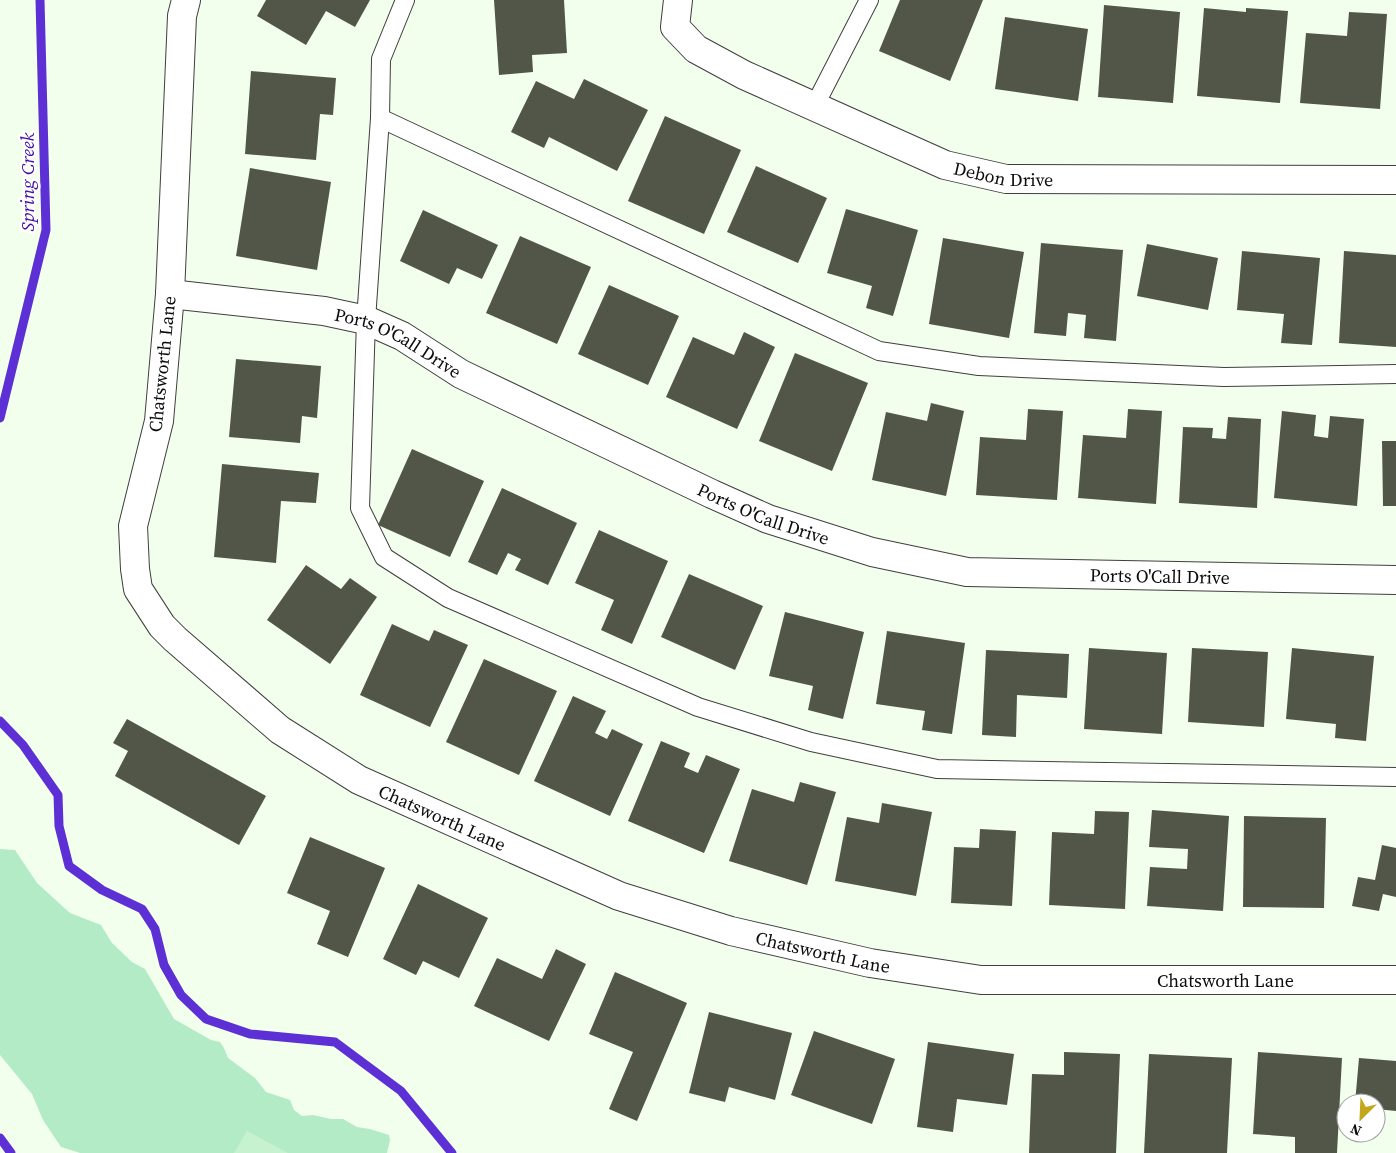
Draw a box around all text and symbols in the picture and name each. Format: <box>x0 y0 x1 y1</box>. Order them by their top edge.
water label: Spring Creek <box>14 132 40 232</box>
street label: Debon Drive <box>951 155 1053 192</box>
street label: Chatsworth Lane <box>142 295 182 433</box>
street label: Ports O'Call Drive <box>332 301 466 384</box>
street label: Ports O'Call Drive <box>693 476 833 550</box>
street label: Ports O'Call Drive <box>1090 562 1230 589</box>
street label: Chatsworth Lane <box>375 778 510 857</box>
street label: Chatsworth Lane <box>753 925 892 978</box>
street label: Chatsworth Lane <box>1157 968 1294 993</box>
north arrow <box>1336 1093 1386 1143</box>
text: N <box>1347 1119 1364 1141</box>

